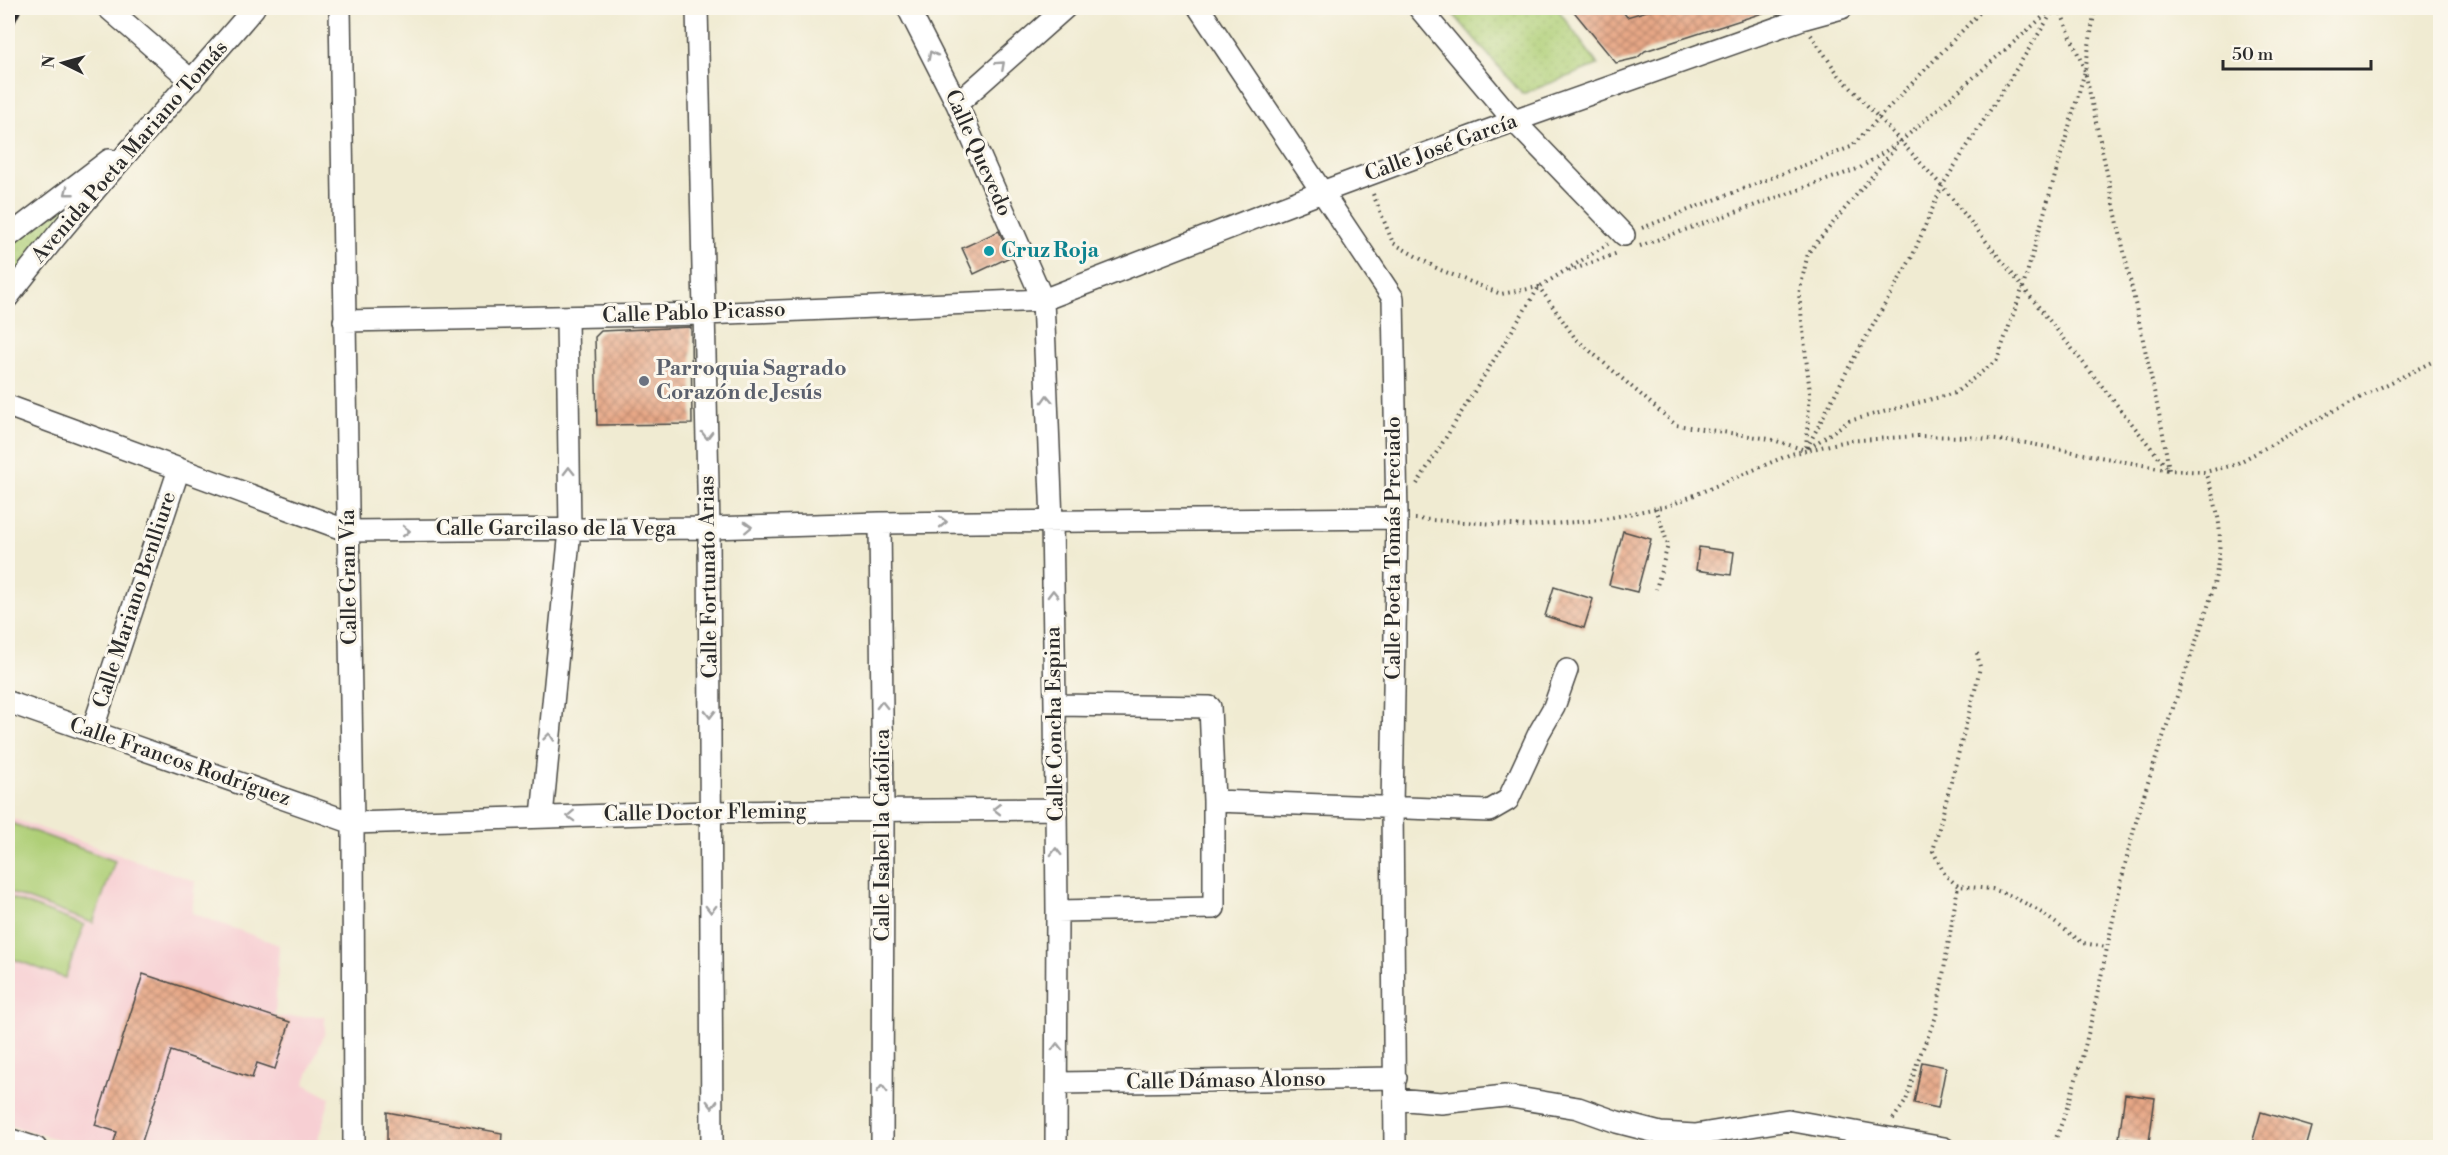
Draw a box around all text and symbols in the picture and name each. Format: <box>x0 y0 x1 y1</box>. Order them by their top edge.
north arrow <box>33 33 93 93</box>
scale bar <box>2223 33 2372 71</box>
street label: Avenida Poeta Mariano Tomás <box>26 35 234 269</box>
text: 50 m <box>2232 43 2274 66</box>
one-way arrow <box>928 51 939 62</box>
text: N <box>39 54 60 69</box>
one-way arrow <box>994 61 1004 72</box>
street label: Calle Quevedo <box>939 86 1017 220</box>
street label: Calle José García <box>1361 108 1521 188</box>
one-way arrow <box>64 185 75 196</box>
place label: Cruz Roja <box>1001 238 1100 264</box>
marker: Cruz Roja <box>982 244 996 258</box>
street label: Calle Pablo Picasso <box>602 297 786 329</box>
place label: Parroquia Sagrado Corazón de Jesús <box>656 356 847 406</box>
marker: Parroquia Sagrado Corazón de Jesús <box>637 374 651 388</box>
one-way arrow <box>1041 395 1053 404</box>
street label: Calle Poeta Tomás Preciado <box>1381 416 1407 680</box>
one-way arrow <box>700 431 713 440</box>
one-way arrow <box>563 467 575 476</box>
street label: Calle Fortunato Arias <box>694 475 724 679</box>
street label: Calle Mariano Benlliure <box>88 488 182 712</box>
street label: Calle Gran Vía <box>335 509 363 645</box>
street label: Calle Garcilaso de la Vega <box>436 516 677 542</box>
one-way arrow <box>939 516 948 528</box>
one-way arrow <box>744 521 753 533</box>
one-way arrow <box>402 525 411 537</box>
one-way arrow <box>1047 590 1059 599</box>
street label: Calle Concha Espina <box>1040 626 1070 822</box>
one-way arrow <box>876 701 888 710</box>
one-way arrow <box>704 710 716 719</box>
street label: Calle Francos Rodríguez <box>66 712 294 812</box>
street label: Calle Isabel la Católica <box>870 728 896 941</box>
one-way arrow <box>542 733 555 742</box>
street label: Calle Doctor Fleming <box>603 798 807 828</box>
one-way arrow <box>993 803 1002 815</box>
one-way arrow <box>567 809 576 822</box>
one-way arrow <box>1050 848 1063 857</box>
one-way arrow <box>705 905 717 914</box>
one-way arrow <box>1051 1043 1063 1052</box>
street label: Calle Dámaso Alonso <box>1126 1066 1326 1096</box>
one-way arrow <box>876 1085 888 1094</box>
one-way arrow <box>706 1100 718 1109</box>

